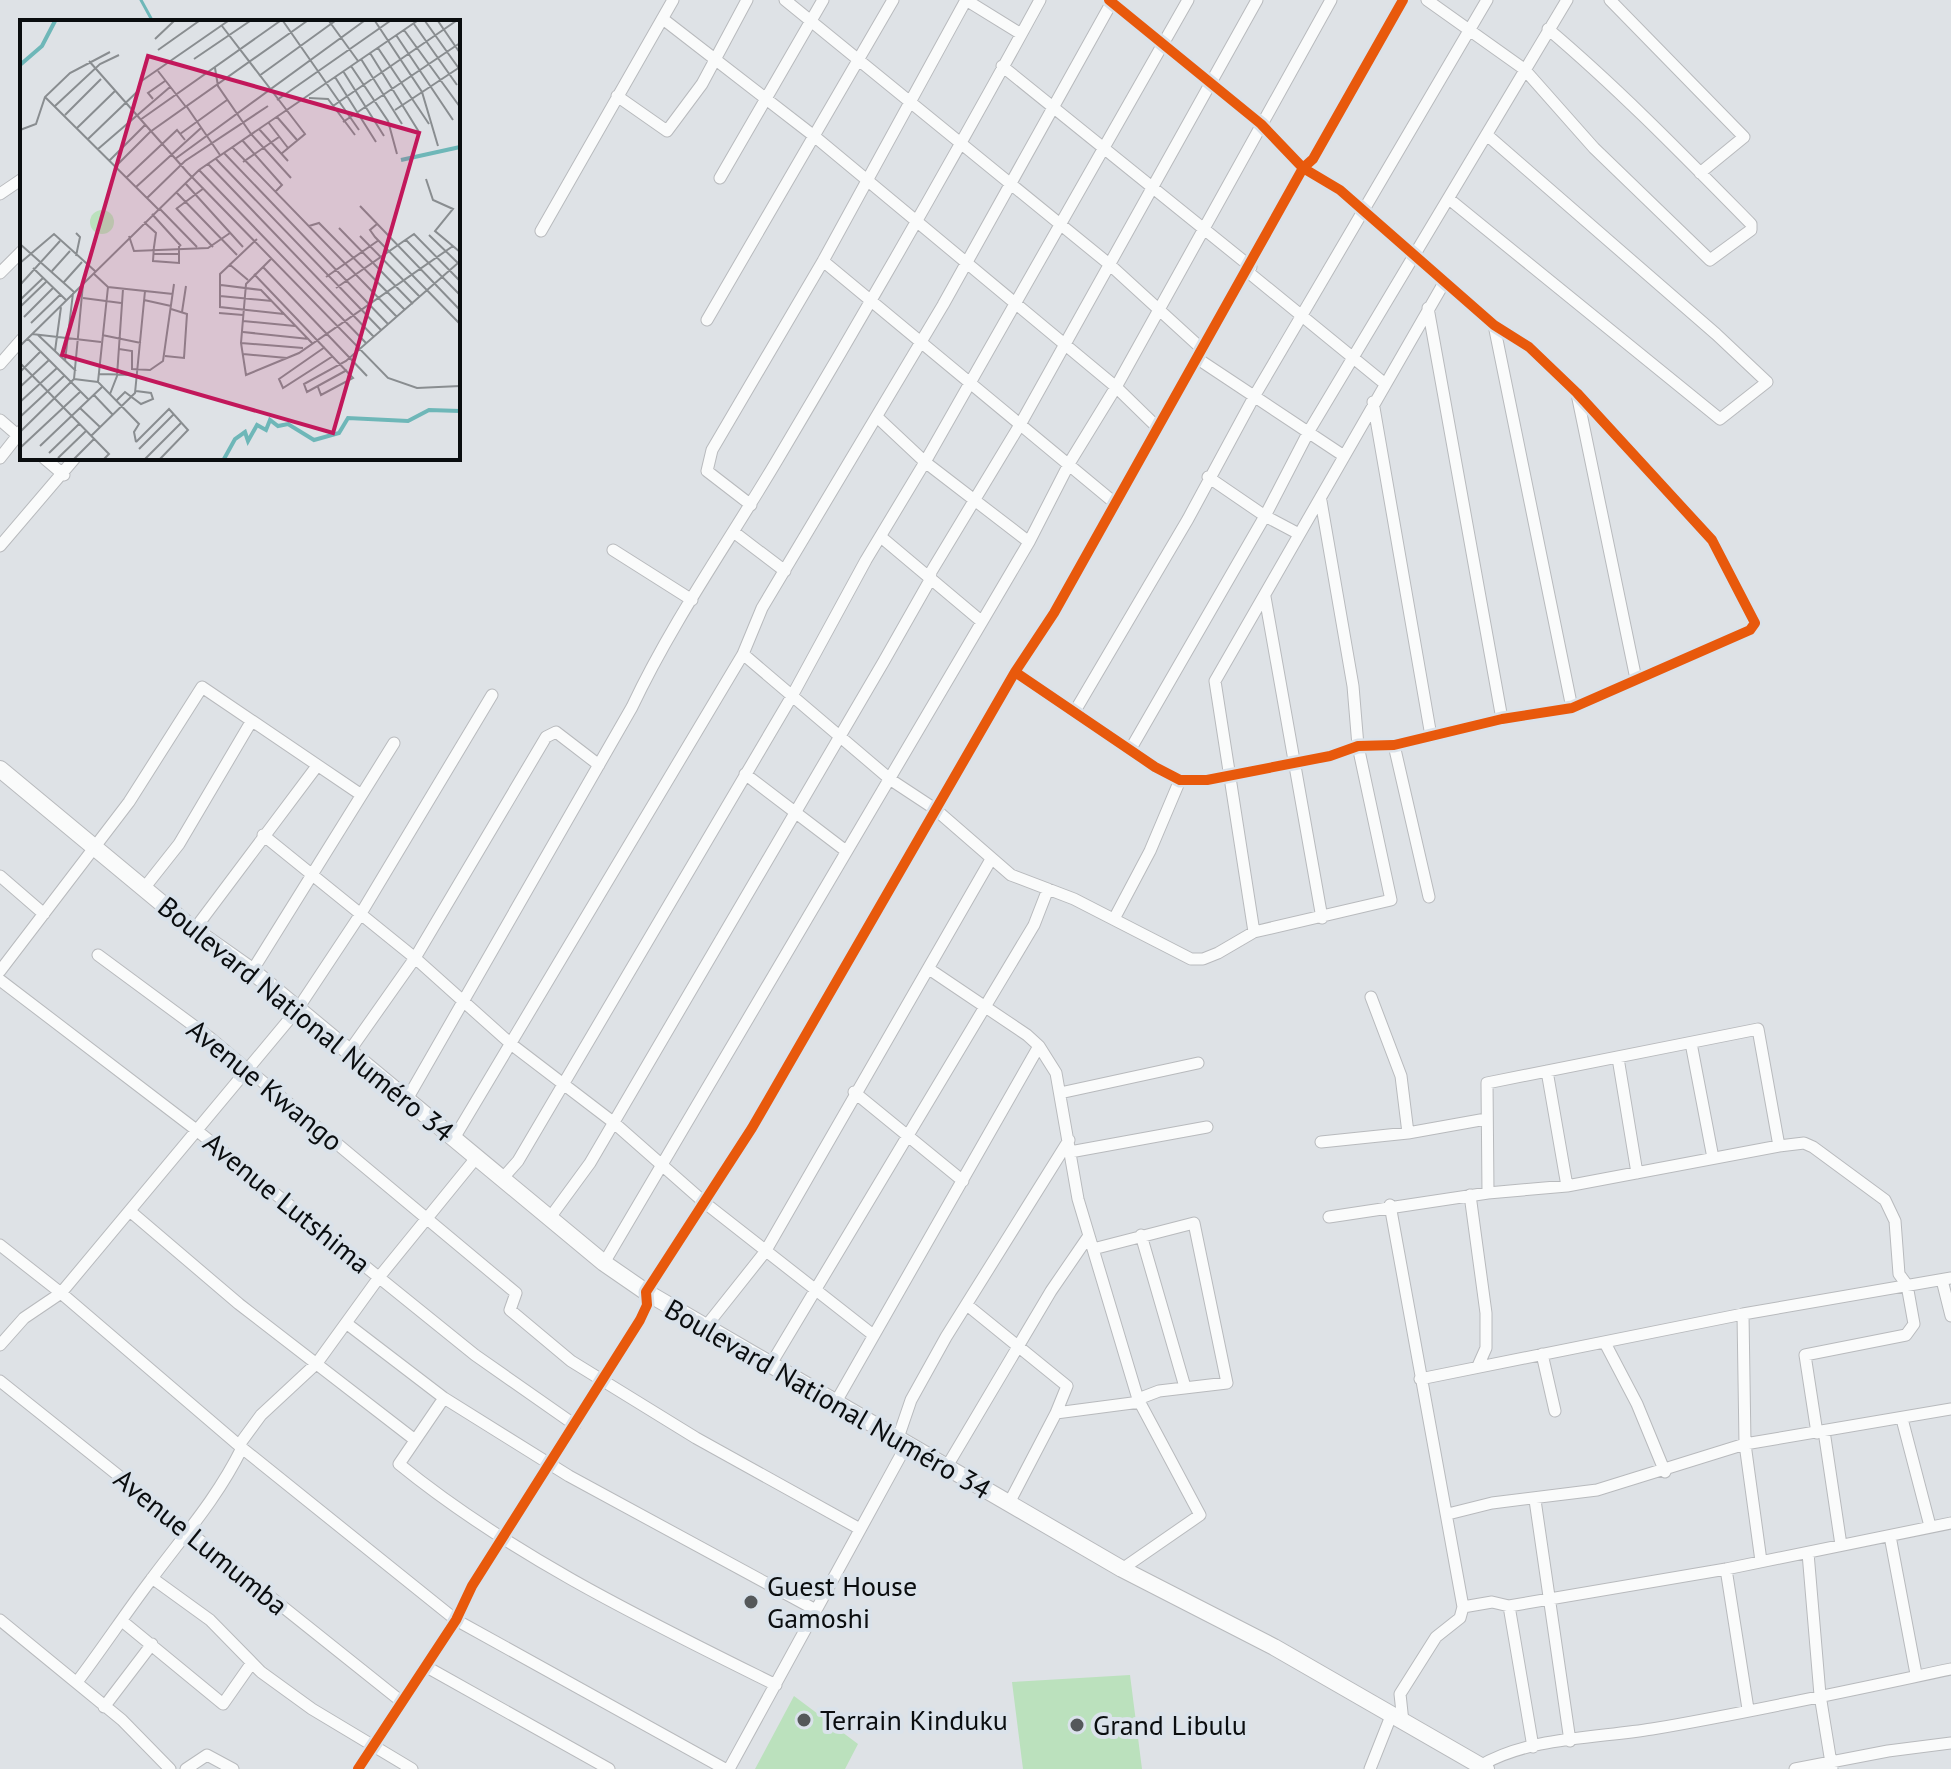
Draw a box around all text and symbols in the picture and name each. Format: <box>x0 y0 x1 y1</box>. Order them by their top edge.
inset map <box>20 20 460 460</box>
street label: Boulevard National Numéro 34 <box>151 888 462 1150</box>
street label: Avenue Kwango <box>180 1010 351 1159</box>
street label: Avenue Lutshima <box>196 1124 378 1281</box>
street label: Boulevard National Numéro 34 <box>658 1290 998 1507</box>
street label: Avenue Lumumba <box>107 1460 296 1623</box>
place label: Guest House Gamoshi <box>767 1567 917 1636</box>
marker: Guest House Gamoshi <box>742 1593 760 1611</box>
place label: Terrain Kinduku <box>820 1701 1008 1738</box>
place label: Grand Libulu <box>1093 1706 1247 1743</box>
marker: Terrain Kinduku <box>795 1711 813 1729</box>
marker: Grand Libulu <box>1068 1716 1086 1734</box>

